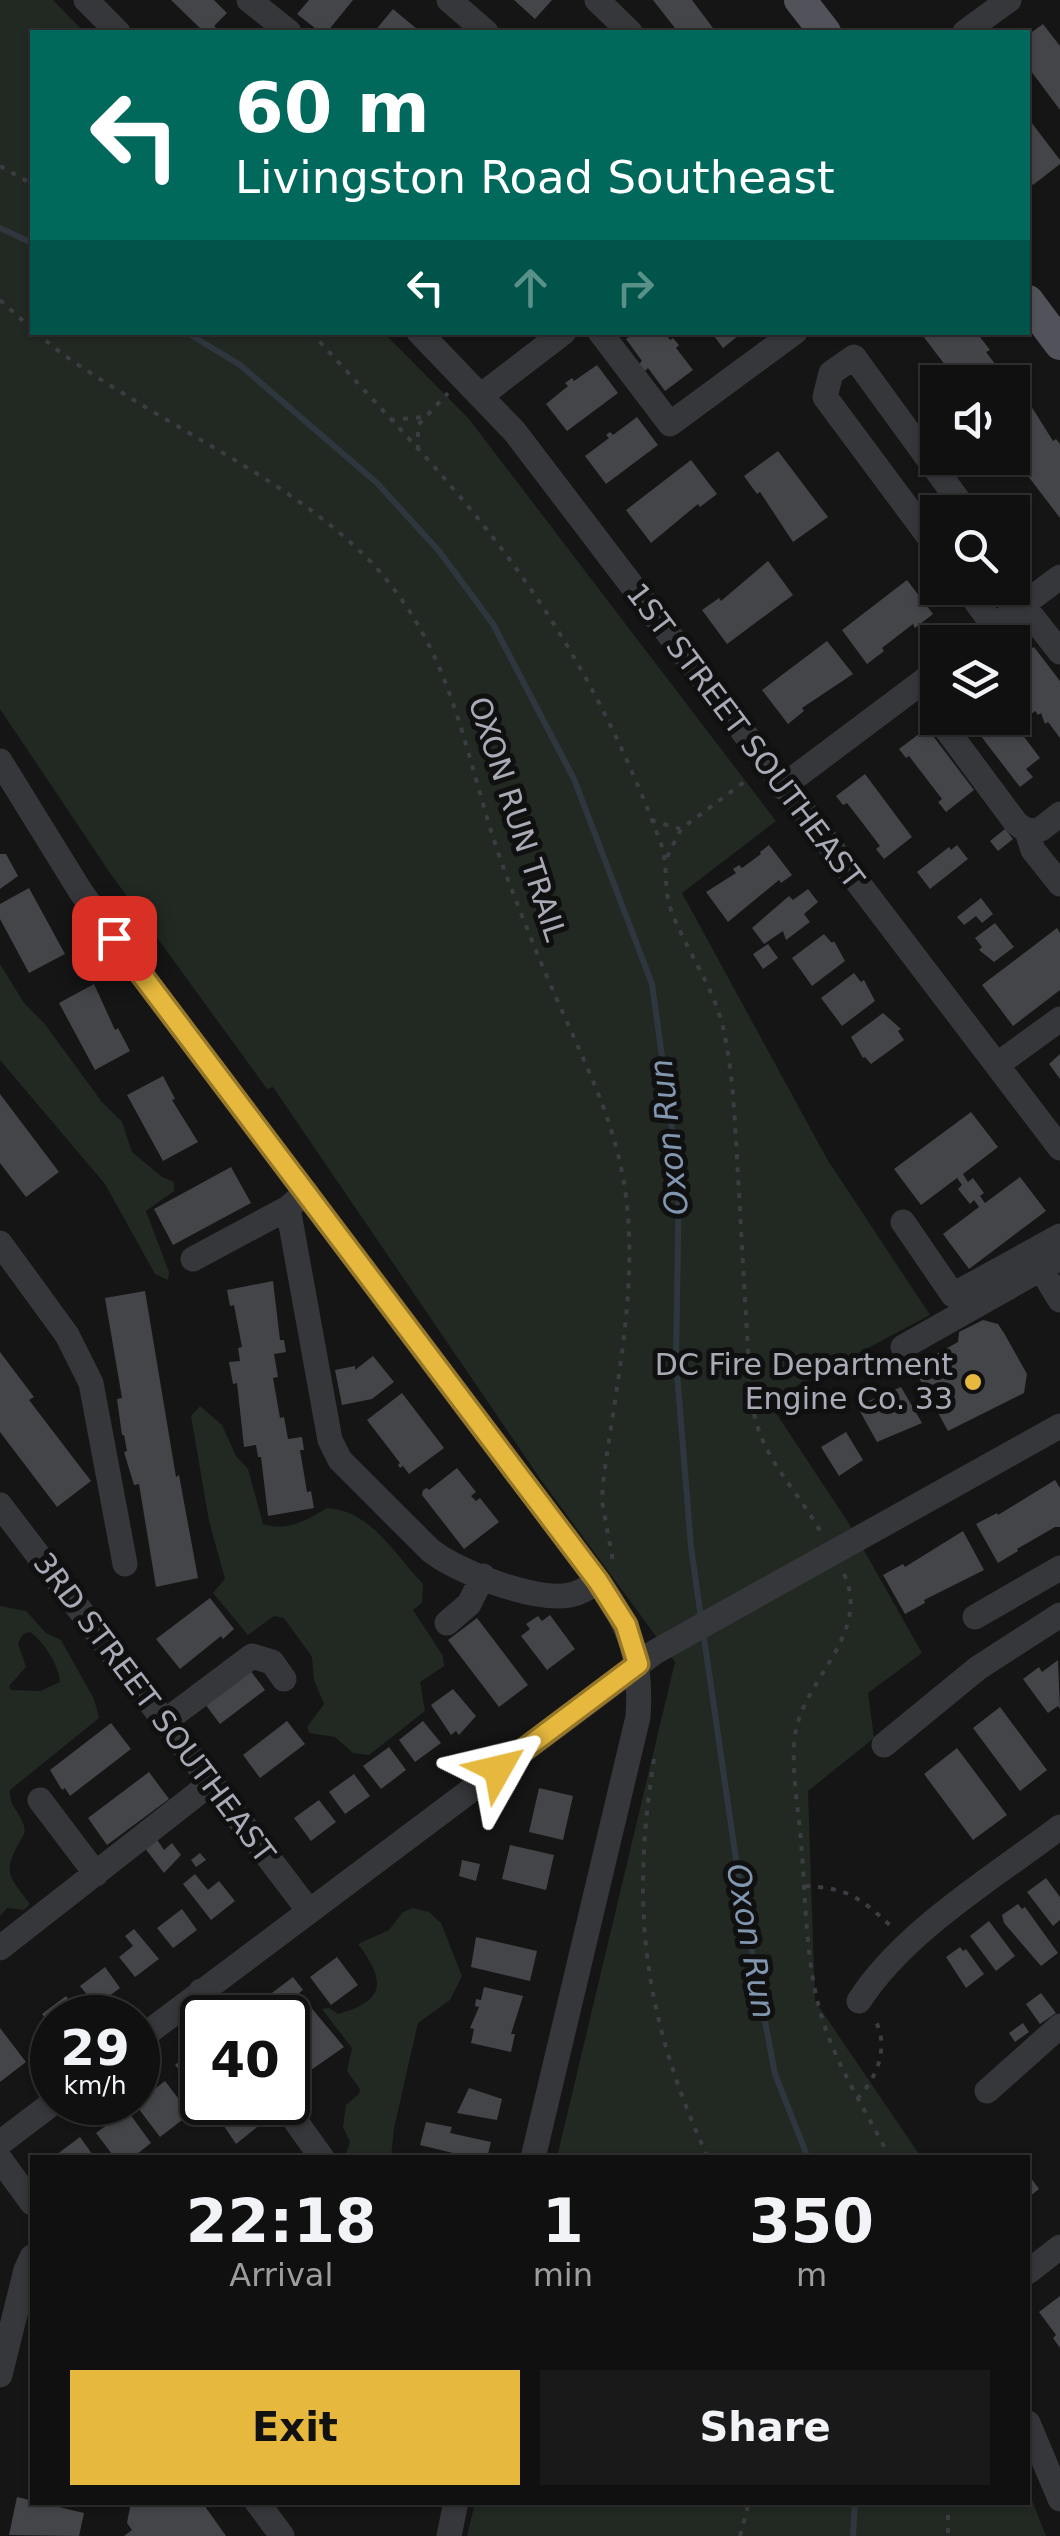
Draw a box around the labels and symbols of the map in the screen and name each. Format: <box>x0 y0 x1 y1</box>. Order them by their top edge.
street label: 1ST STREET SOUTHEAST <box>619 576 872 895</box>
street label: OXON RUN TRAIL <box>461 692 574 946</box>
pin <box>72 896 157 981</box>
water label: Oxon Run <box>642 1057 696 1217</box>
place label: DC Fire Department Engine Co. 33 <box>655 1347 953 1416</box>
marker: DC Fire Department Engine Co. 33 <box>962 1371 984 1393</box>
street label: 3RD STREET SOUTHEAST <box>26 1546 283 1870</box>
position arrow <box>446 1717 550 1821</box>
water label: Oxon Run <box>719 1860 783 2022</box>
speed limit sign: 40 <box>180 1995 310 2125</box>

